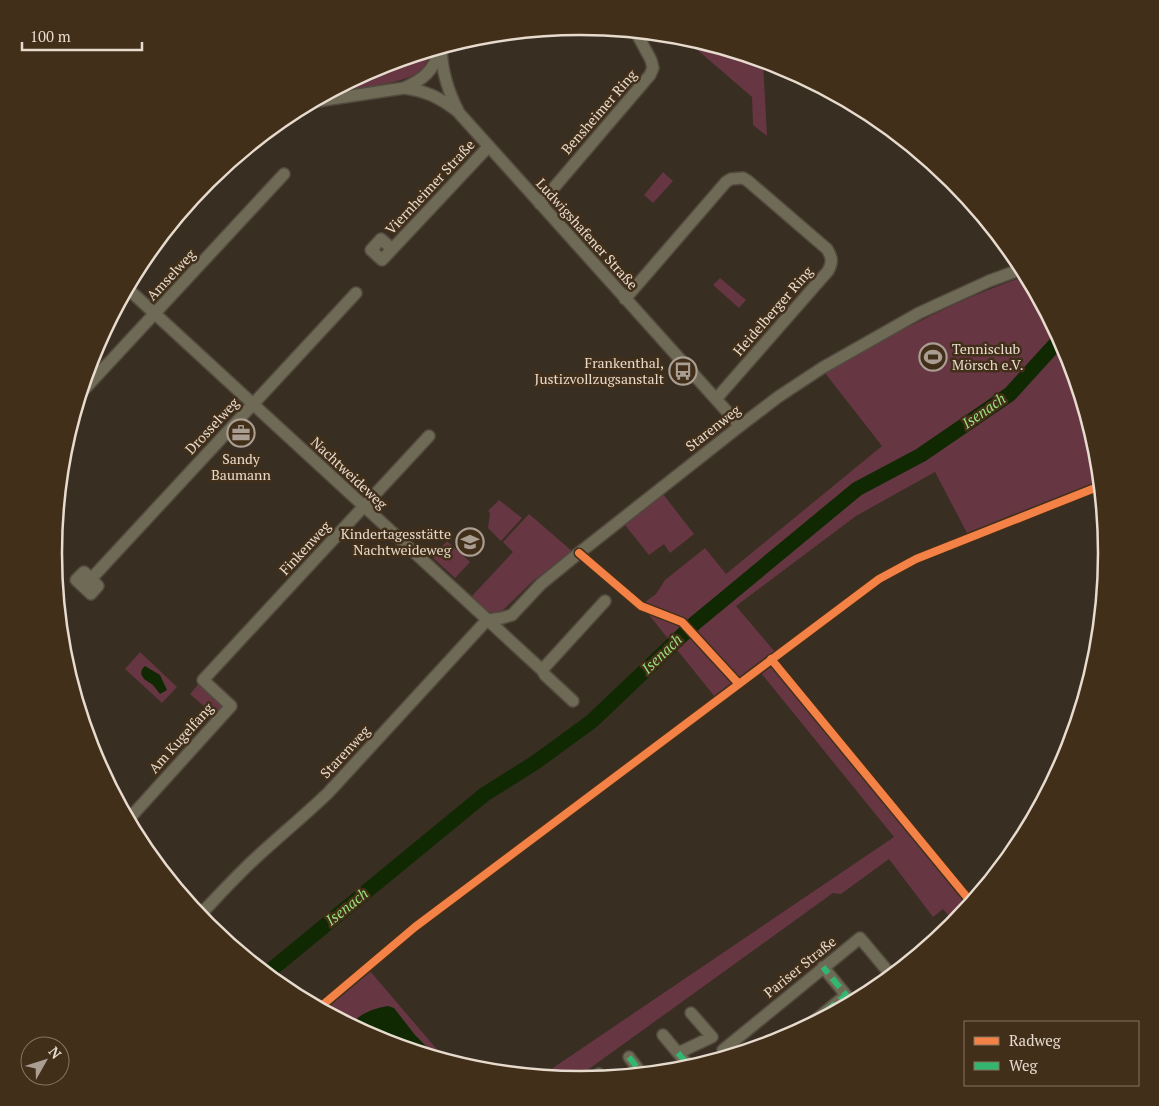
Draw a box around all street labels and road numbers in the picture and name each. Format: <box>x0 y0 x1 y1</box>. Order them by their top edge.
street label: Bensheimer Ring <box>557 65 641 158</box>
street label: Viernheimer Straße <box>381 135 479 238</box>
street label: Ludwigshafener Straße <box>532 174 642 293</box>
street label: Amselweg <box>142 245 200 304</box>
street label: Heidelberger Ring <box>729 262 817 359</box>
street label: Drosselweg <box>181 393 243 458</box>
street label: Starenweg <box>681 400 745 455</box>
street label: Nachtweideweg <box>307 432 392 513</box>
street label: Finkenweg <box>275 516 335 579</box>
street label: Am Kugelfang <box>144 698 218 777</box>
street label: Starenweg <box>316 721 374 782</box>
street label: Pariser Straße <box>760 932 840 1002</box>

